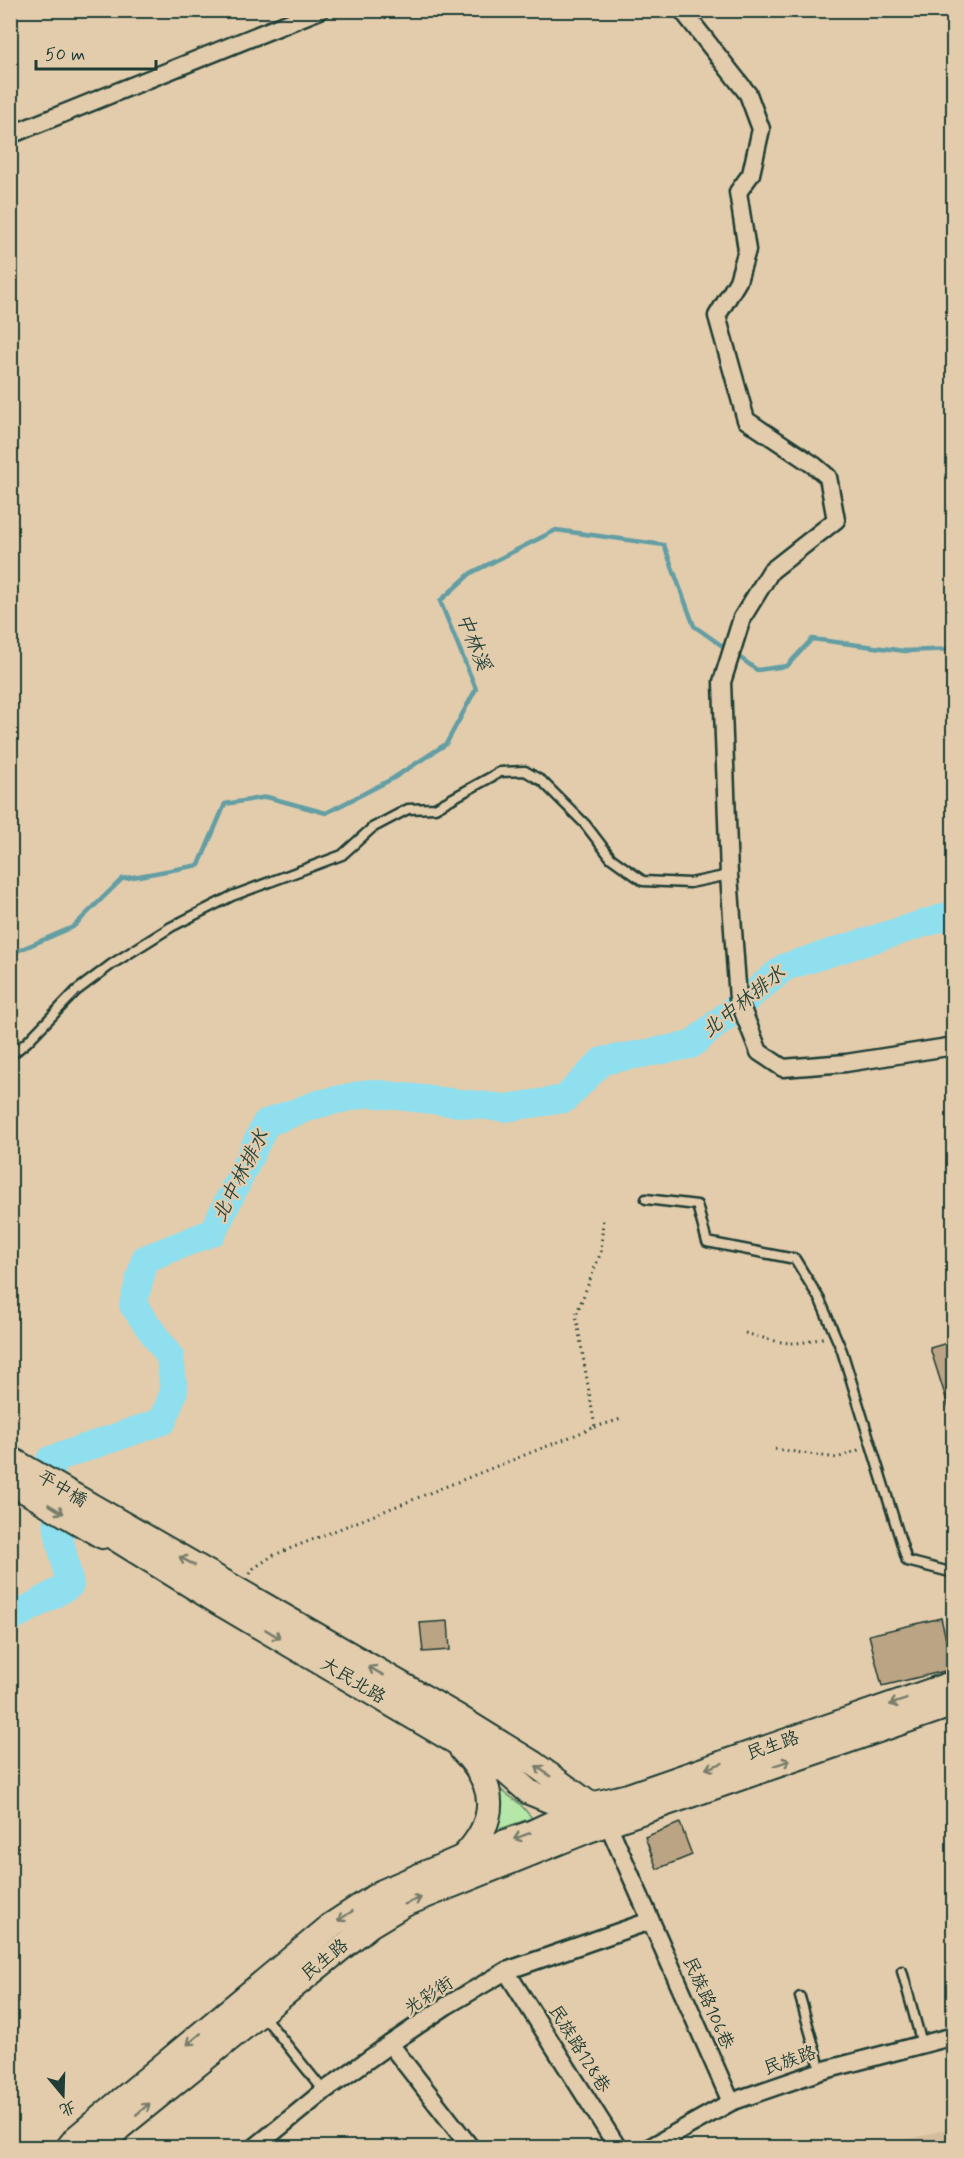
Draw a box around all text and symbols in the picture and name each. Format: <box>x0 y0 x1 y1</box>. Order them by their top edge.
scale bar <box>36 33 156 71</box>
text: 50 m <box>45 43 85 67</box>
water label: 中林溪 <box>449 609 497 676</box>
water label: 北中林排水 <box>697 959 792 1044</box>
water label: 北中林排水 <box>206 1124 276 1227</box>
street label: 平中橋 <box>33 1465 91 1513</box>
one-way arrow <box>47 1503 64 1515</box>
one-way arrow <box>179 1555 196 1567</box>
one-way arrow <box>264 1629 281 1641</box>
street label: 大民北路 <box>316 1652 390 1710</box>
one-way arrow <box>368 1664 385 1676</box>
one-way arrow <box>889 1697 908 1708</box>
street label: 民生路 <box>744 1726 802 1766</box>
one-way arrow <box>772 1756 791 1767</box>
one-way arrow <box>705 1762 724 1773</box>
one-way arrow <box>536 1765 552 1777</box>
one-way arrow <box>513 1832 532 1843</box>
one-way arrow <box>404 1895 422 1906</box>
one-way arrow <box>337 1911 354 1923</box>
street label: 民生路 <box>296 1934 354 1986</box>
street label: 民族路106巷 <box>677 1953 739 2053</box>
street label: 光彩街 <box>400 1971 458 2021</box>
street label: 民族路128巷 <box>543 2001 615 2097</box>
one-way arrow <box>186 2032 202 2045</box>
street label: 民族路 <box>761 2041 819 2081</box>
north arrow <box>33 2065 93 2125</box>
text: 北 <box>56 2095 78 2120</box>
one-way arrow <box>135 2102 151 2115</box>

